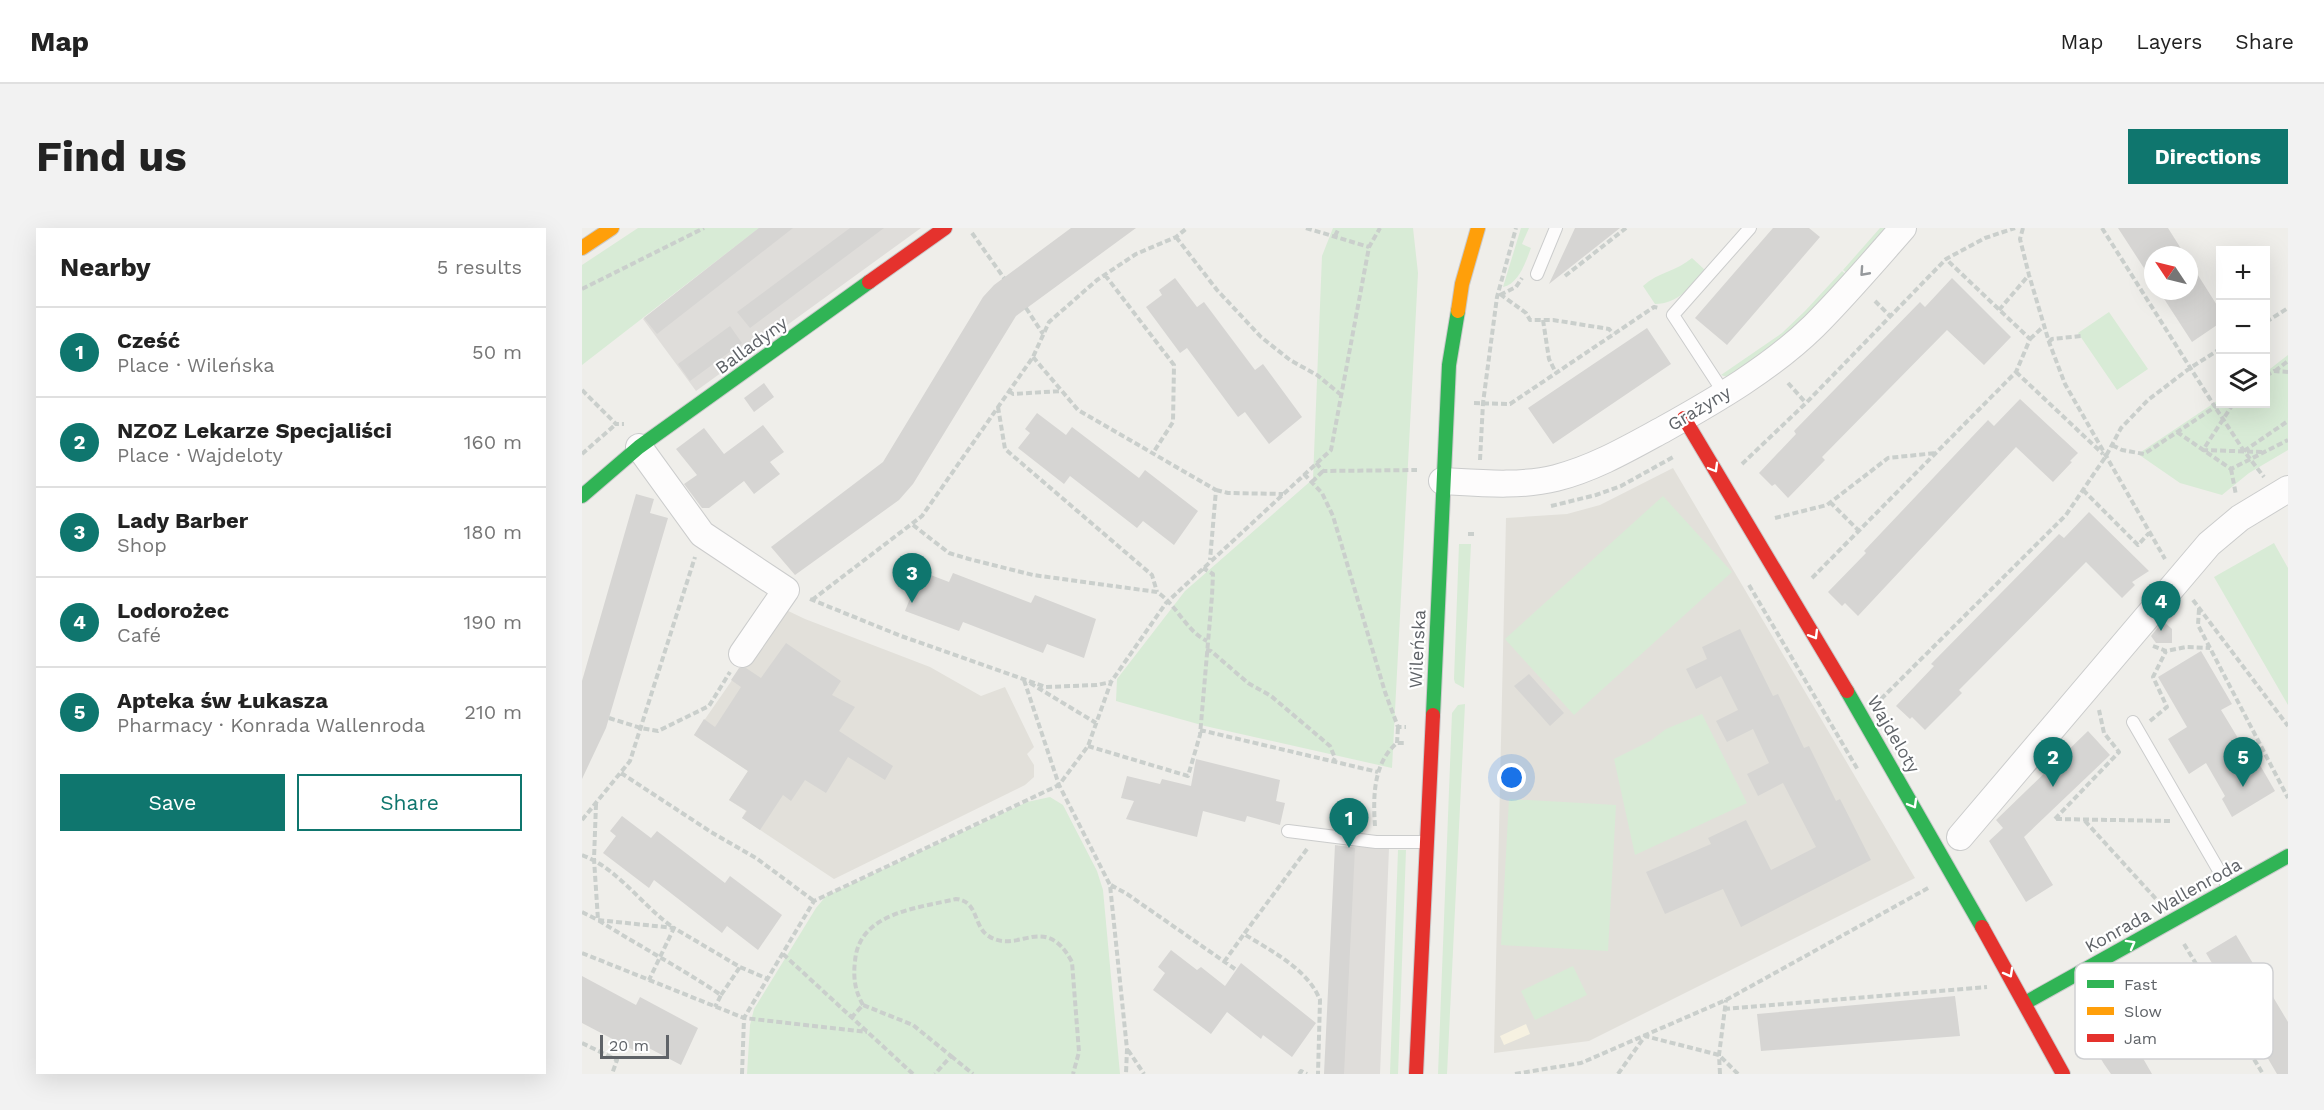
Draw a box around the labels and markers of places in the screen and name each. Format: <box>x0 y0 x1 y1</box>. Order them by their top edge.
pin: 3 <box>892 554 932 603</box>
pin: 4 <box>2142 582 2180 631</box>
pin: 2 <box>2034 738 2072 787</box>
pin: 5 <box>2224 738 2262 787</box>
pin: 1 <box>1330 798 1368 848</box>

